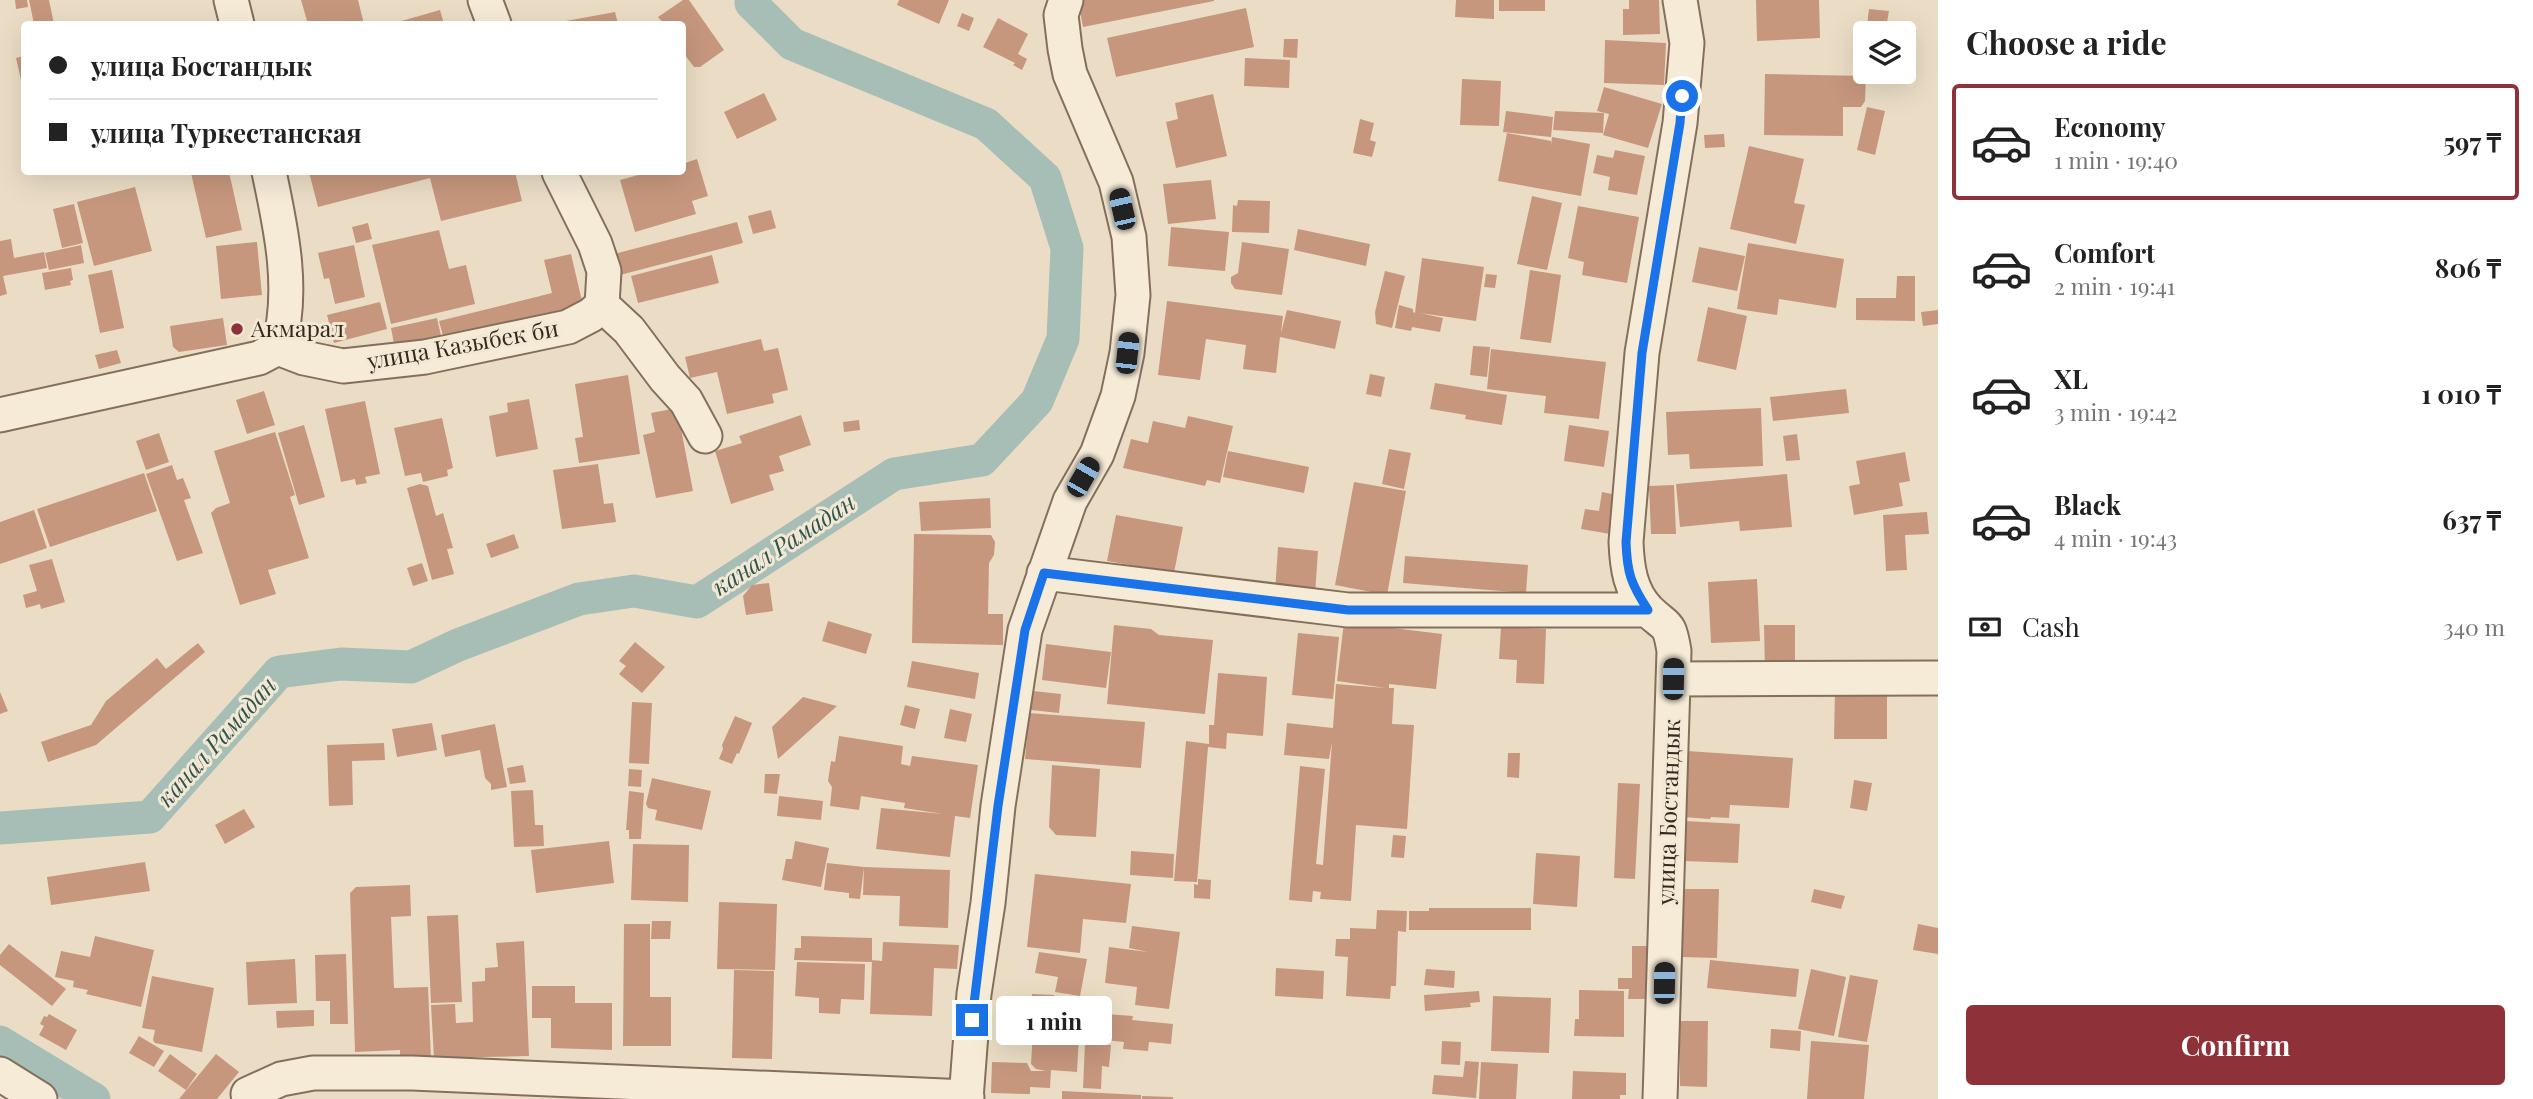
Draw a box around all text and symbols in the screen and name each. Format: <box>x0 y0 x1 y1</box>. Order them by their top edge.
text: Choose a ride <box>1966 20 2167 63</box>
map controls <box>1853 21 1916 84</box>
button: layers <box>1853 21 1916 84</box>
text: улица Бостандык <box>91 48 312 83</box>
route start <box>1666 80 1698 112</box>
text: Economy <box>2054 109 2165 144</box>
icon: car <box>1970 111 2033 174</box>
text: улица Туркестанская <box>91 115 362 150</box>
text: 597 ₸ <box>2443 124 2501 159</box>
text: 1 min · 19:40 <box>2054 144 2178 175</box>
car <box>1108 186 1137 232</box>
text: Comfort <box>2054 235 2155 270</box>
icon: car <box>1970 237 2033 300</box>
text: 806 ₸ <box>2435 250 2501 285</box>
text: 2 min · 19:41 <box>2054 270 2175 301</box>
street label: улица Казыбек би <box>364 311 561 376</box>
place label: Акмарал <box>250 312 344 343</box>
marker: Акмарал <box>229 321 245 337</box>
car <box>1115 331 1140 375</box>
text: XL <box>2054 361 2088 396</box>
icon: car <box>1970 363 2033 426</box>
text: 1 010 ₸ <box>2421 376 2501 411</box>
text: 3 min · 19:42 <box>2054 396 2177 427</box>
car <box>1064 454 1103 500</box>
water label: канал Рамадан <box>705 485 861 602</box>
text: Black <box>2054 487 2121 522</box>
icon: car <box>1970 489 2033 552</box>
text: 637 ₸ <box>2442 502 2501 537</box>
text: 4 min · 19:43 <box>2054 522 2177 553</box>
icon: cash <box>1966 608 2004 646</box>
text: Cash <box>2022 609 2080 644</box>
text: 340 m <box>2443 611 2505 642</box>
car <box>1663 658 1684 700</box>
water label: канал Рамадан <box>149 669 282 813</box>
street label: улица Бостандык <box>1649 718 1686 907</box>
car <box>1654 962 1675 1004</box>
callout: 1 min <box>996 996 1112 1044</box>
route end <box>956 1004 988 1036</box>
text: 1 min <box>1026 1005 1082 1036</box>
button: Confirm <box>1966 1005 2505 1085</box>

